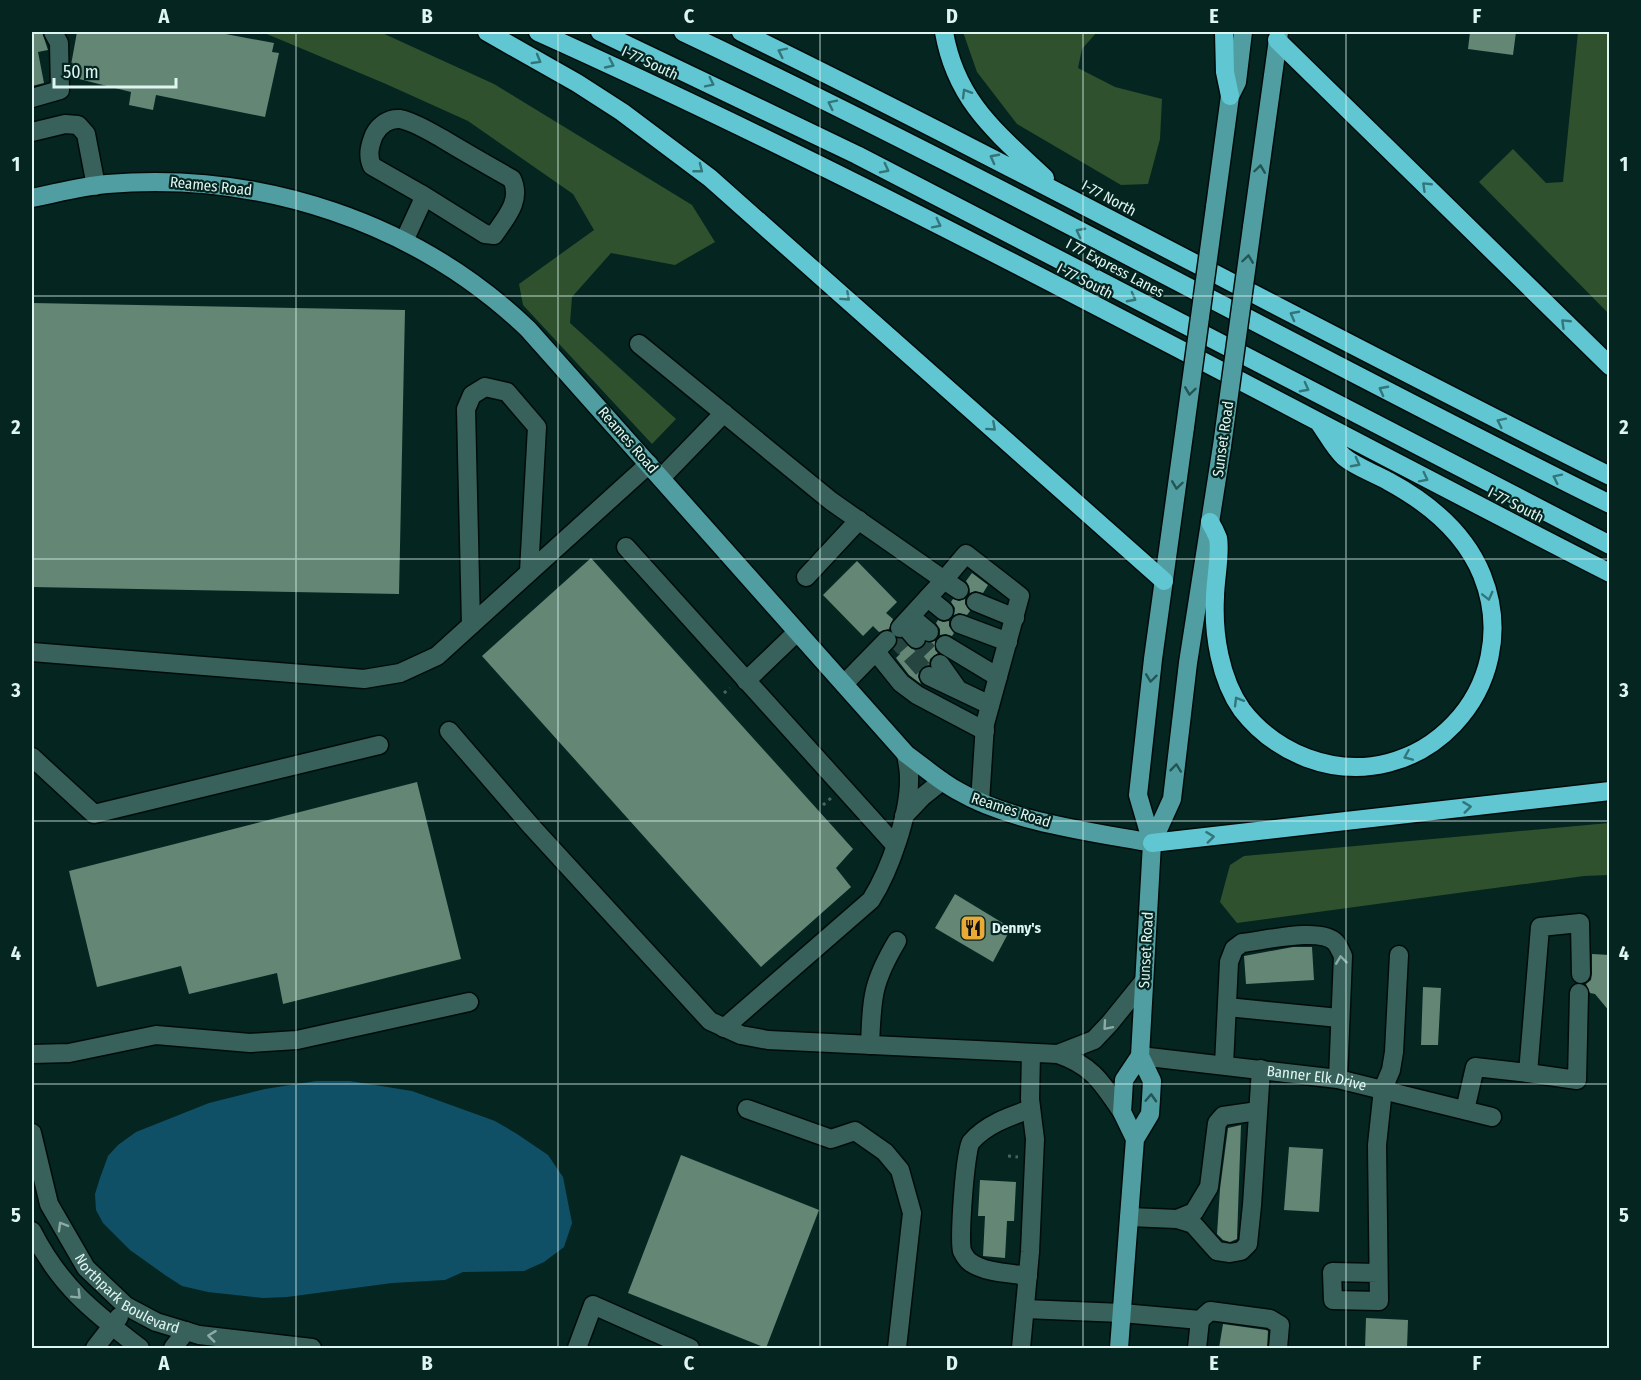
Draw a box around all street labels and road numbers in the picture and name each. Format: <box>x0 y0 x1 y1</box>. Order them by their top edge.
street label: I-77 South <box>619 42 681 84</box>
street label: Reames Road <box>169 173 253 199</box>
street label: I-77 North <box>1079 176 1139 220</box>
street label: I 77 Express Lanes <box>1063 235 1167 301</box>
street label: I-77 South <box>1054 259 1116 303</box>
street label: Sunset Road <box>1209 400 1237 478</box>
street label: Reames Road <box>594 403 662 477</box>
street label: I-77 South <box>1485 483 1547 527</box>
street label: Reames Road <box>969 789 1053 831</box>
street label: Sunset Road <box>1135 911 1157 989</box>
street label: Banner Elk Drive <box>1266 1062 1368 1095</box>
street label: Northpark Boulevard <box>71 1251 181 1338</box>

